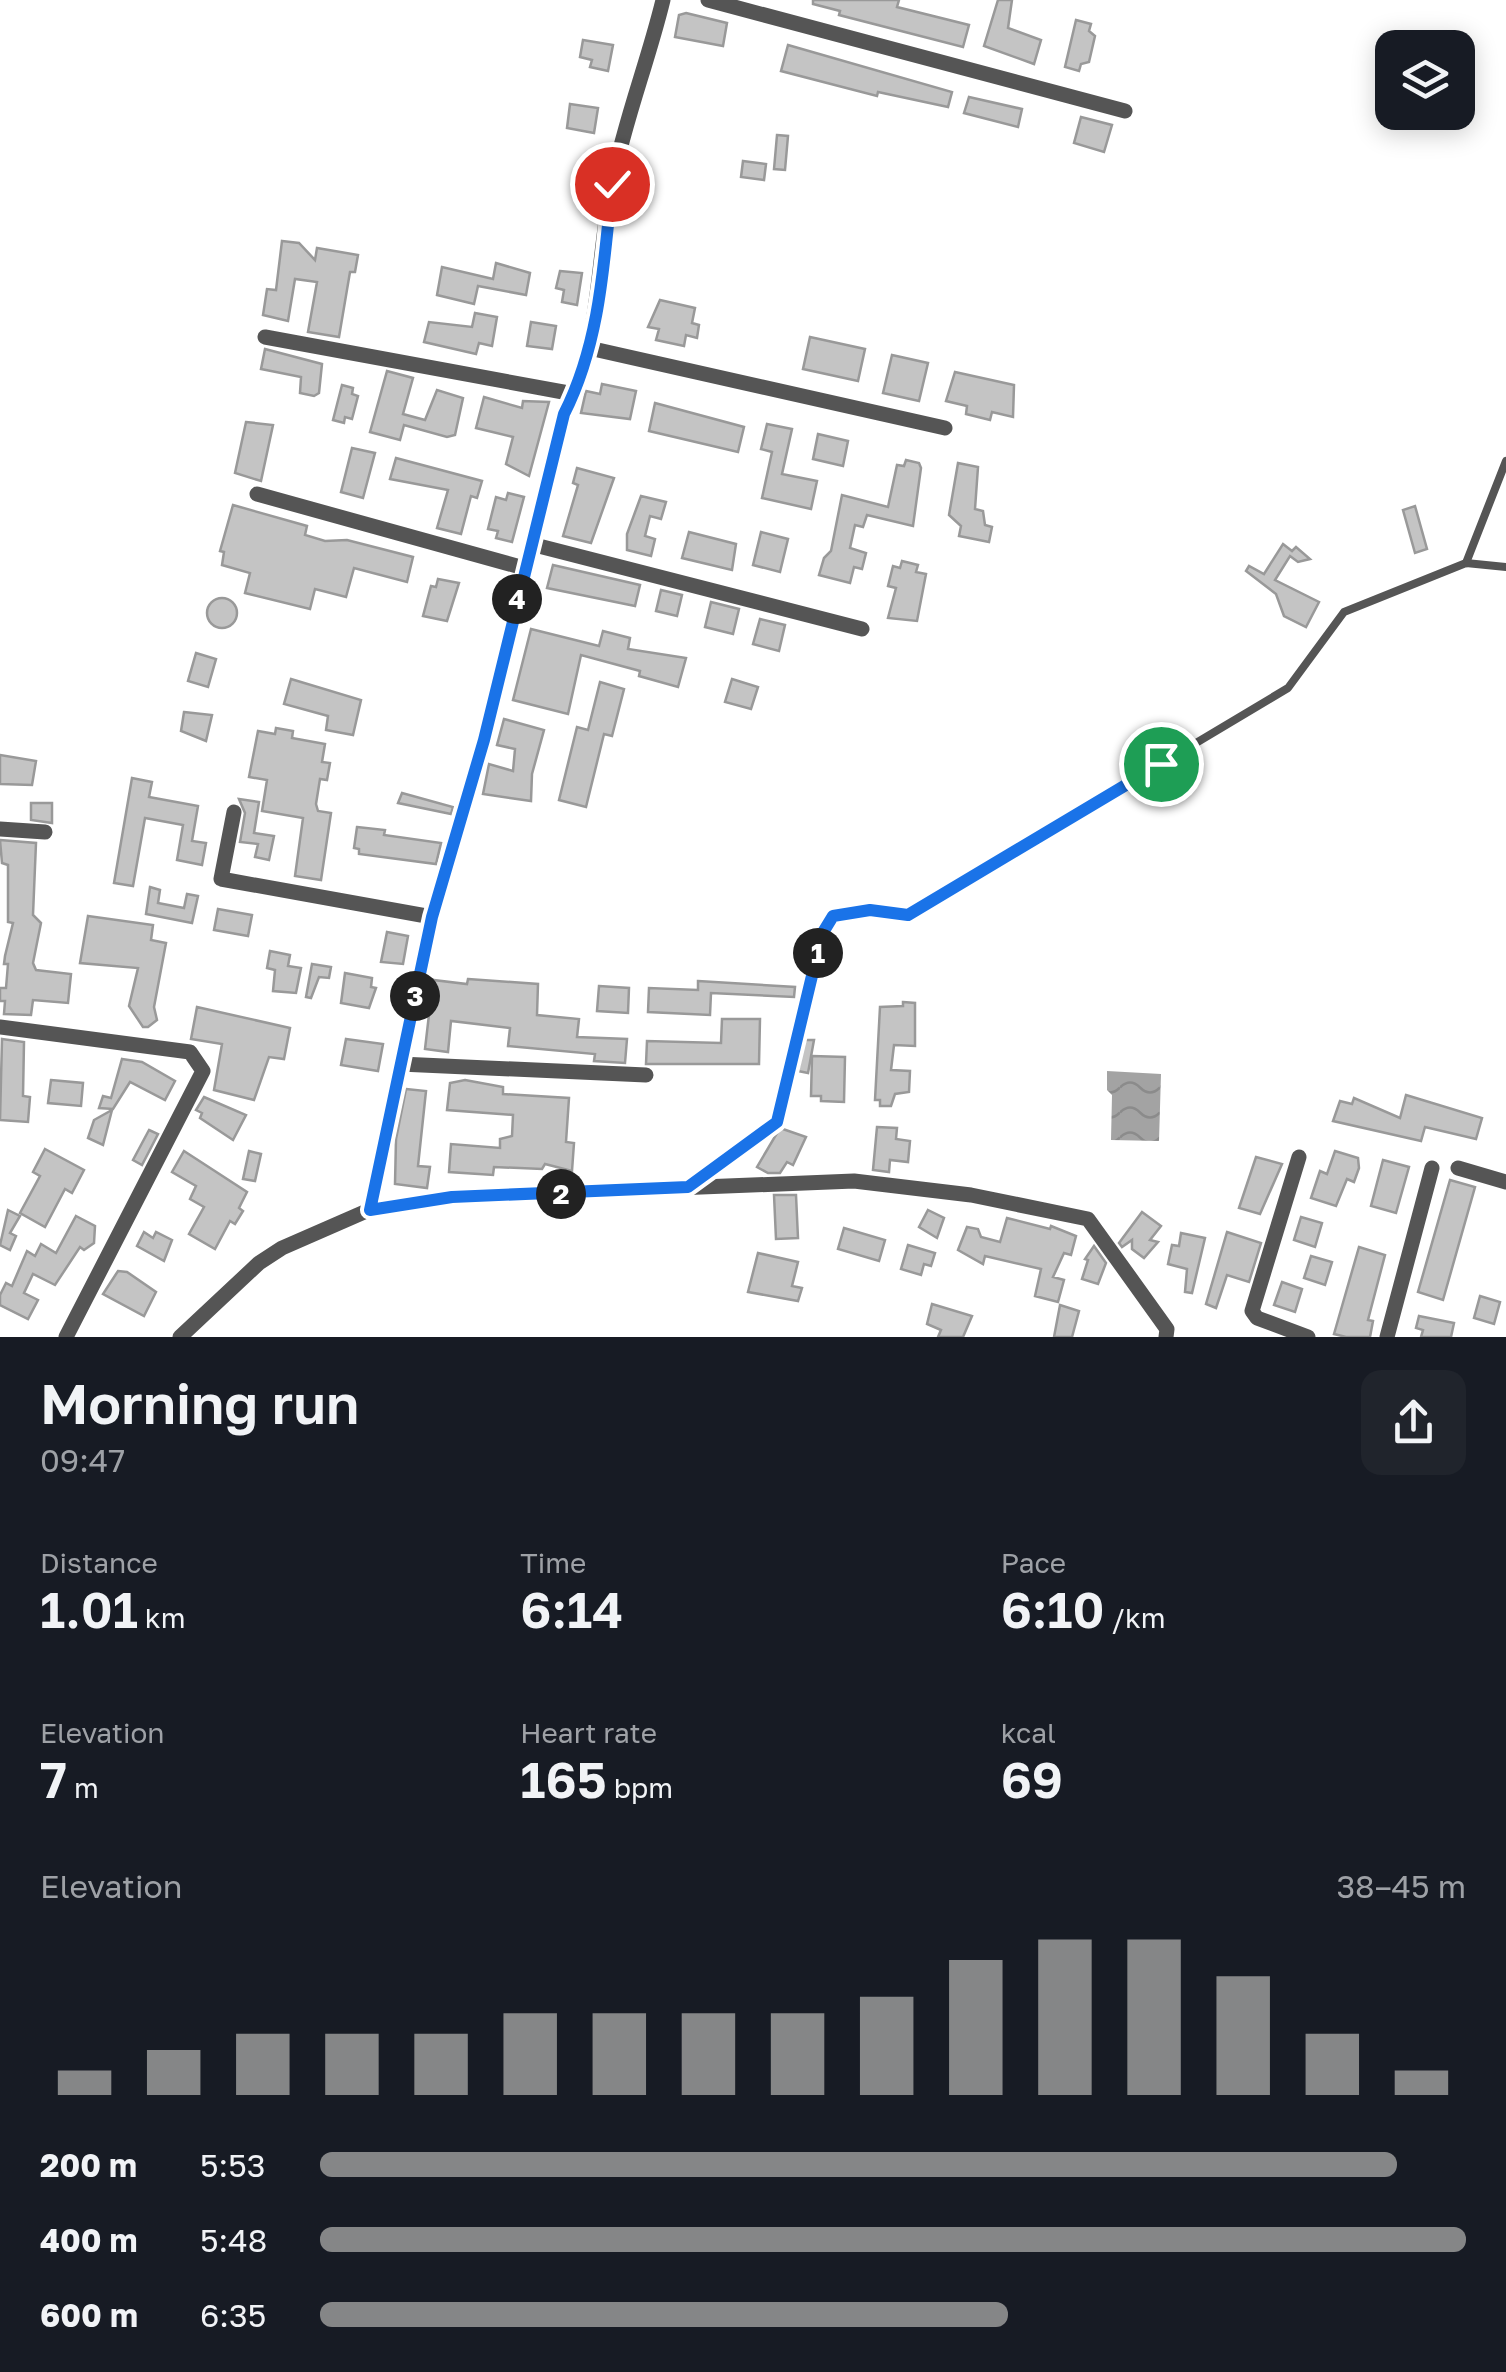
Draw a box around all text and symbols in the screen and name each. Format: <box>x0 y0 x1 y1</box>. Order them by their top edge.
map controls <box>1375 30 1475 130</box>
button: layers <box>1375 30 1475 130</box>
pin <box>570 142 655 227</box>
icon: check <box>585 157 640 212</box>
pin: 4 <box>492 574 542 624</box>
text: 4 <box>508 582 526 615</box>
pin <box>1119 722 1204 807</box>
icon: arrive <box>1134 737 1189 792</box>
pin: 1 <box>793 928 843 978</box>
text: 1 <box>811 936 825 969</box>
pin: 3 <box>390 971 440 1021</box>
text: 3 <box>406 979 424 1012</box>
pin: 2 <box>536 1169 586 1219</box>
text: 2 <box>552 1177 570 1210</box>
text: Morning run <box>40 1370 359 1436</box>
button: share <box>1361 1370 1466 1475</box>
text: 09:47 <box>40 1441 125 1479</box>
text: Distance <box>40 1546 158 1579</box>
text: Time <box>520 1546 586 1579</box>
text: Pace <box>1001 1546 1066 1579</box>
text: 1.01 <box>40 1579 138 1639</box>
text: 6:14 <box>520 1579 624 1639</box>
text: 6:10 <box>1001 1579 1105 1639</box>
text: km <box>138 1601 185 1634</box>
text: /km <box>1105 1601 1166 1634</box>
text: Elevation <box>40 1716 165 1749</box>
text: Heart rate <box>520 1716 657 1749</box>
text: kcal <box>1001 1716 1056 1749</box>
text: 7 <box>40 1749 67 1809</box>
text: 165 <box>520 1749 607 1809</box>
text: 69 <box>1001 1749 1063 1809</box>
text: m <box>67 1771 99 1804</box>
text: bpm <box>607 1771 673 1804</box>
text: Elevation <box>40 1867 182 1905</box>
text: 38–45 m <box>1336 1867 1466 1905</box>
text: 200 m <box>40 2146 137 2184</box>
text: 5:53 <box>200 2146 265 2184</box>
text: 400 m <box>40 2221 138 2259</box>
text: 5:48 <box>200 2221 267 2259</box>
text: 600 m <box>40 2296 138 2334</box>
text: 6:35 <box>200 2296 266 2334</box>

